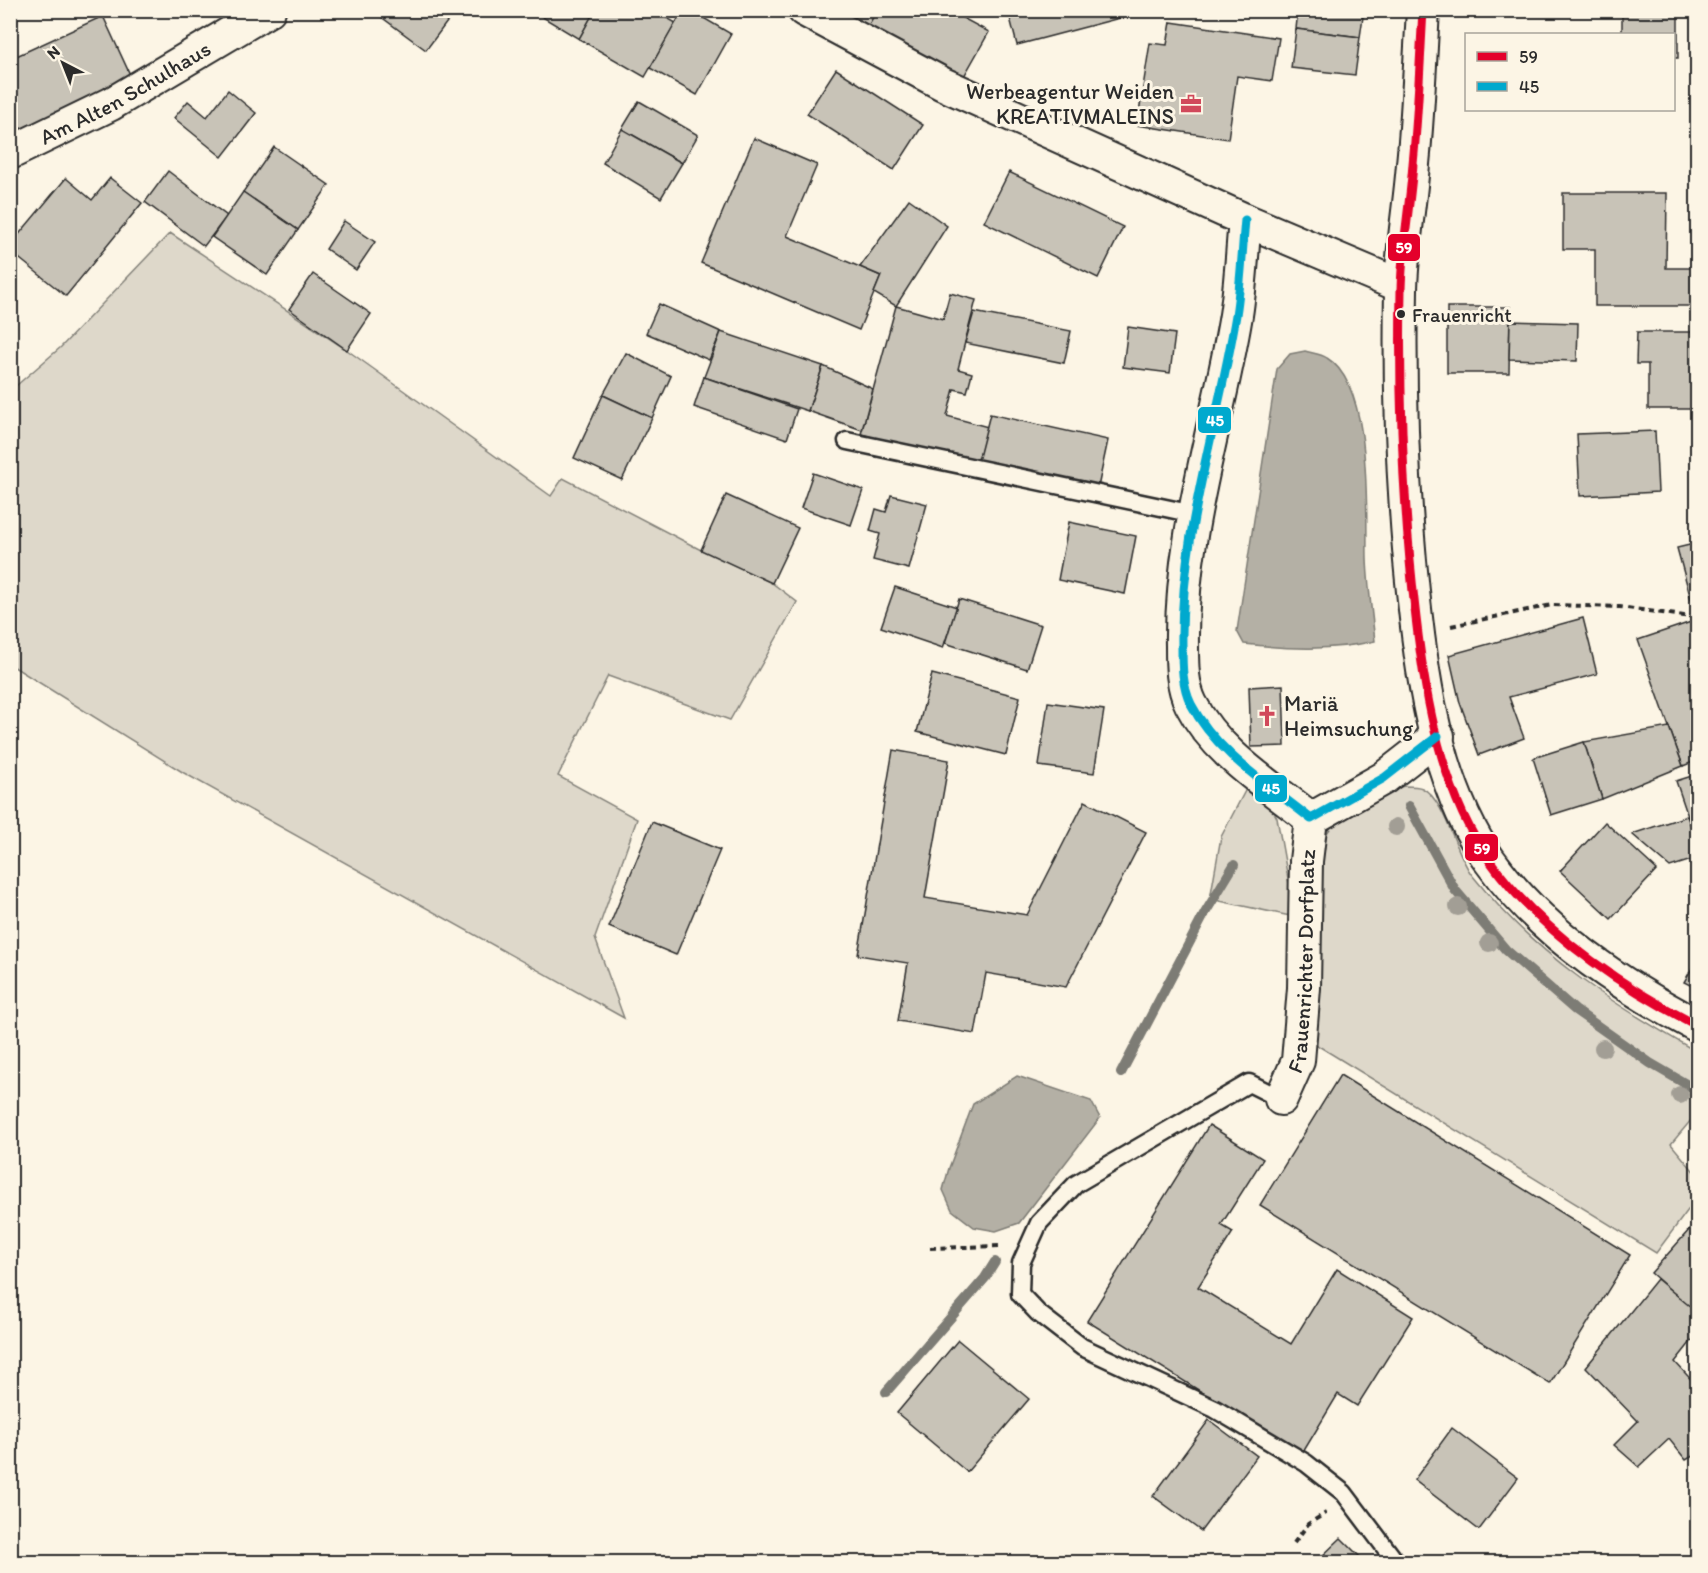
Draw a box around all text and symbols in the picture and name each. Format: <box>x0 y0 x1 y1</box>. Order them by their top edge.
north arrow <box>33 33 93 93</box>
legend <box>1465 33 1675 111</box>
street label: Am Alten Schulhaus <box>35 35 216 151</box>
text: N <box>43 42 64 63</box>
text: 59 <box>1519 46 1538 68</box>
text: 45 <box>1519 76 1539 98</box>
place label: Werbeagentur Weiden KREATIVMALEINS <box>966 78 1174 130</box>
office icon: Werbeagentur Weiden KREATIVMALEINS <box>1179 92 1203 116</box>
line badge: 59 <box>1387 233 1421 262</box>
text: 59 <box>1396 238 1412 257</box>
place label: Frauenricht <box>1412 303 1512 327</box>
marker: Frauenricht <box>1395 308 1407 320</box>
line badge: 45 <box>1197 406 1232 434</box>
text: 45 <box>1206 411 1225 430</box>
place label: Mariä Heimsuchung <box>1284 690 1414 742</box>
church icon: Mariä Heimsuchung <box>1255 704 1279 728</box>
line badge: 45 <box>1254 774 1288 803</box>
text: 45 <box>1262 779 1281 798</box>
line badge: 59 <box>1464 833 1499 862</box>
text: 59 <box>1474 839 1490 858</box>
street label: Frauenrichter Dorfplatz <box>1281 847 1321 1077</box>

